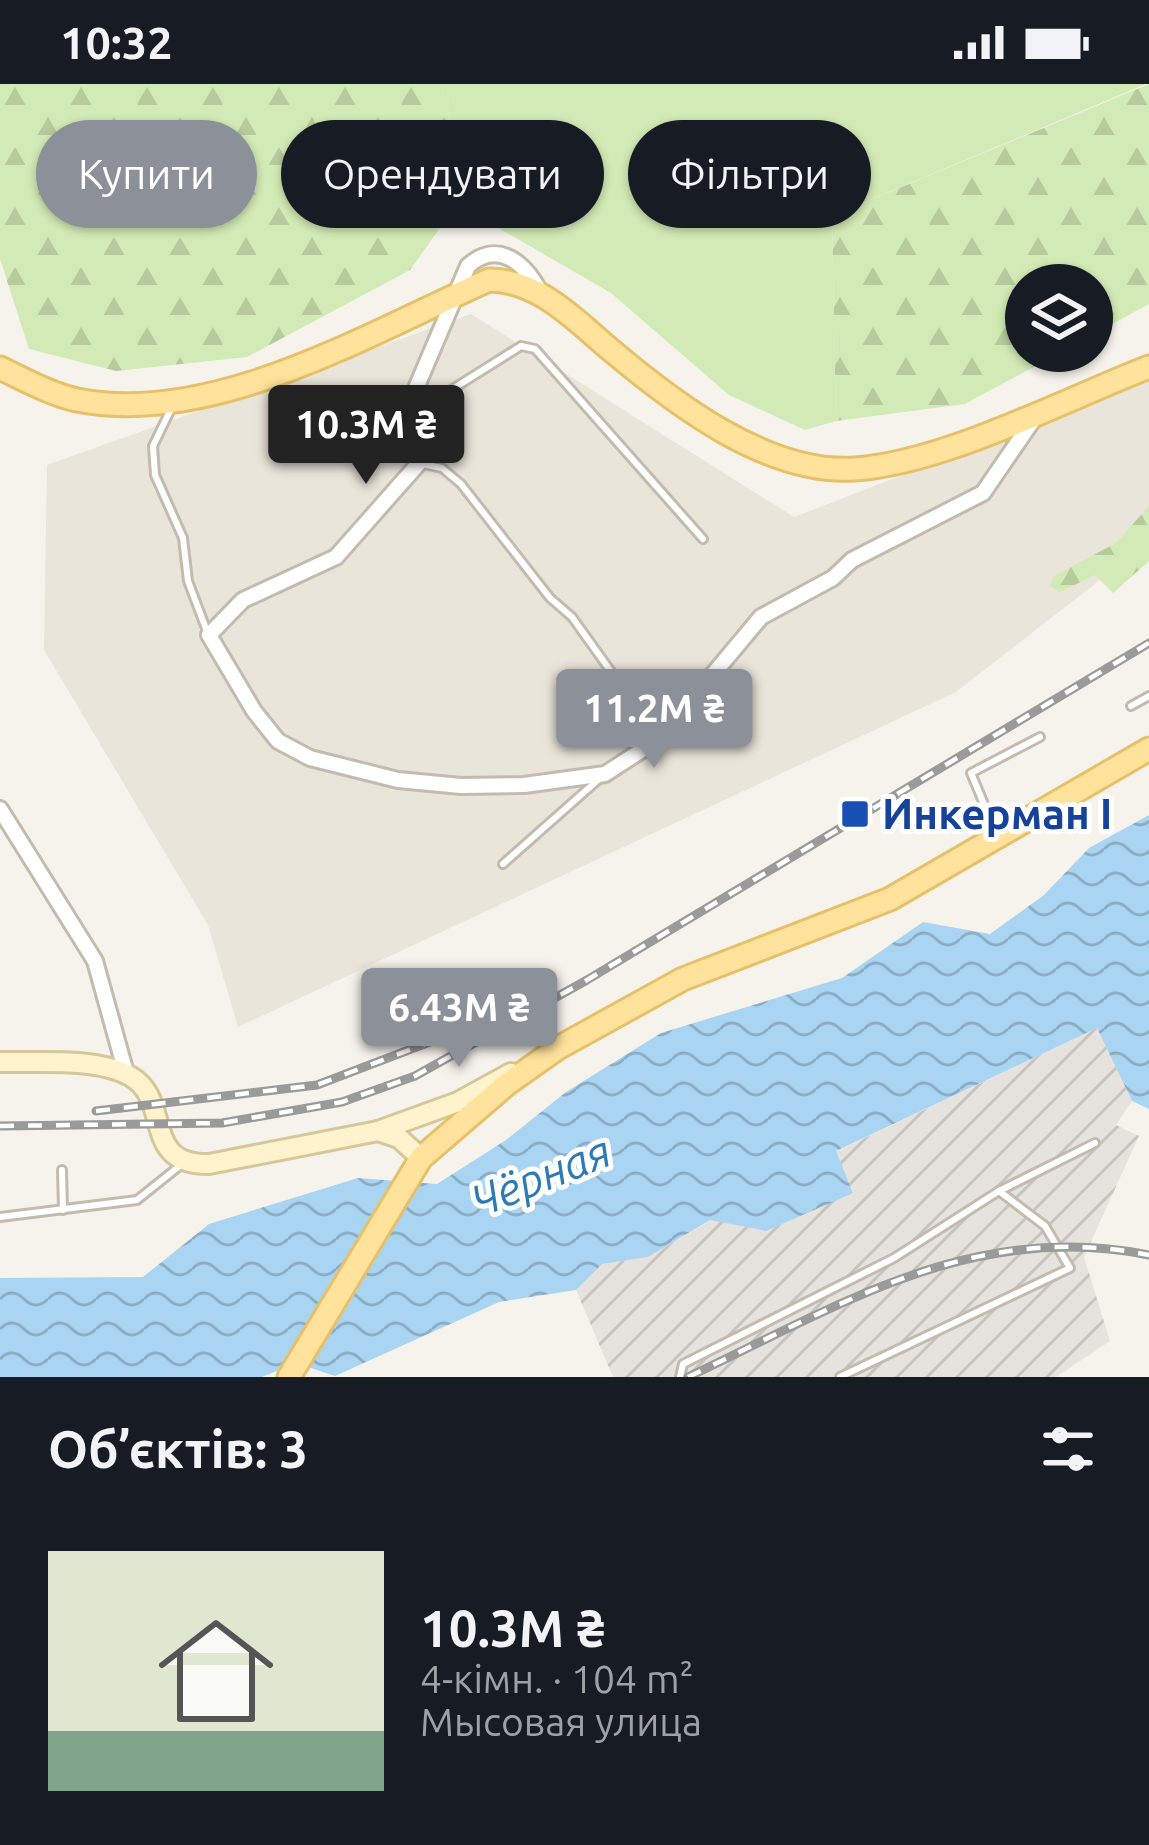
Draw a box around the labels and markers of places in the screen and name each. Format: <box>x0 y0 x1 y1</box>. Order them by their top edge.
pin: 10.3M ₴ <box>255 385 477 487</box>
pin: 11.2M ₴ <box>543 669 765 771</box>
place label: Инкерман I <box>882 790 1113 837</box>
marker: Инкерман I <box>839 798 871 830</box>
pin: 6.43M ₴ <box>348 968 570 1070</box>

